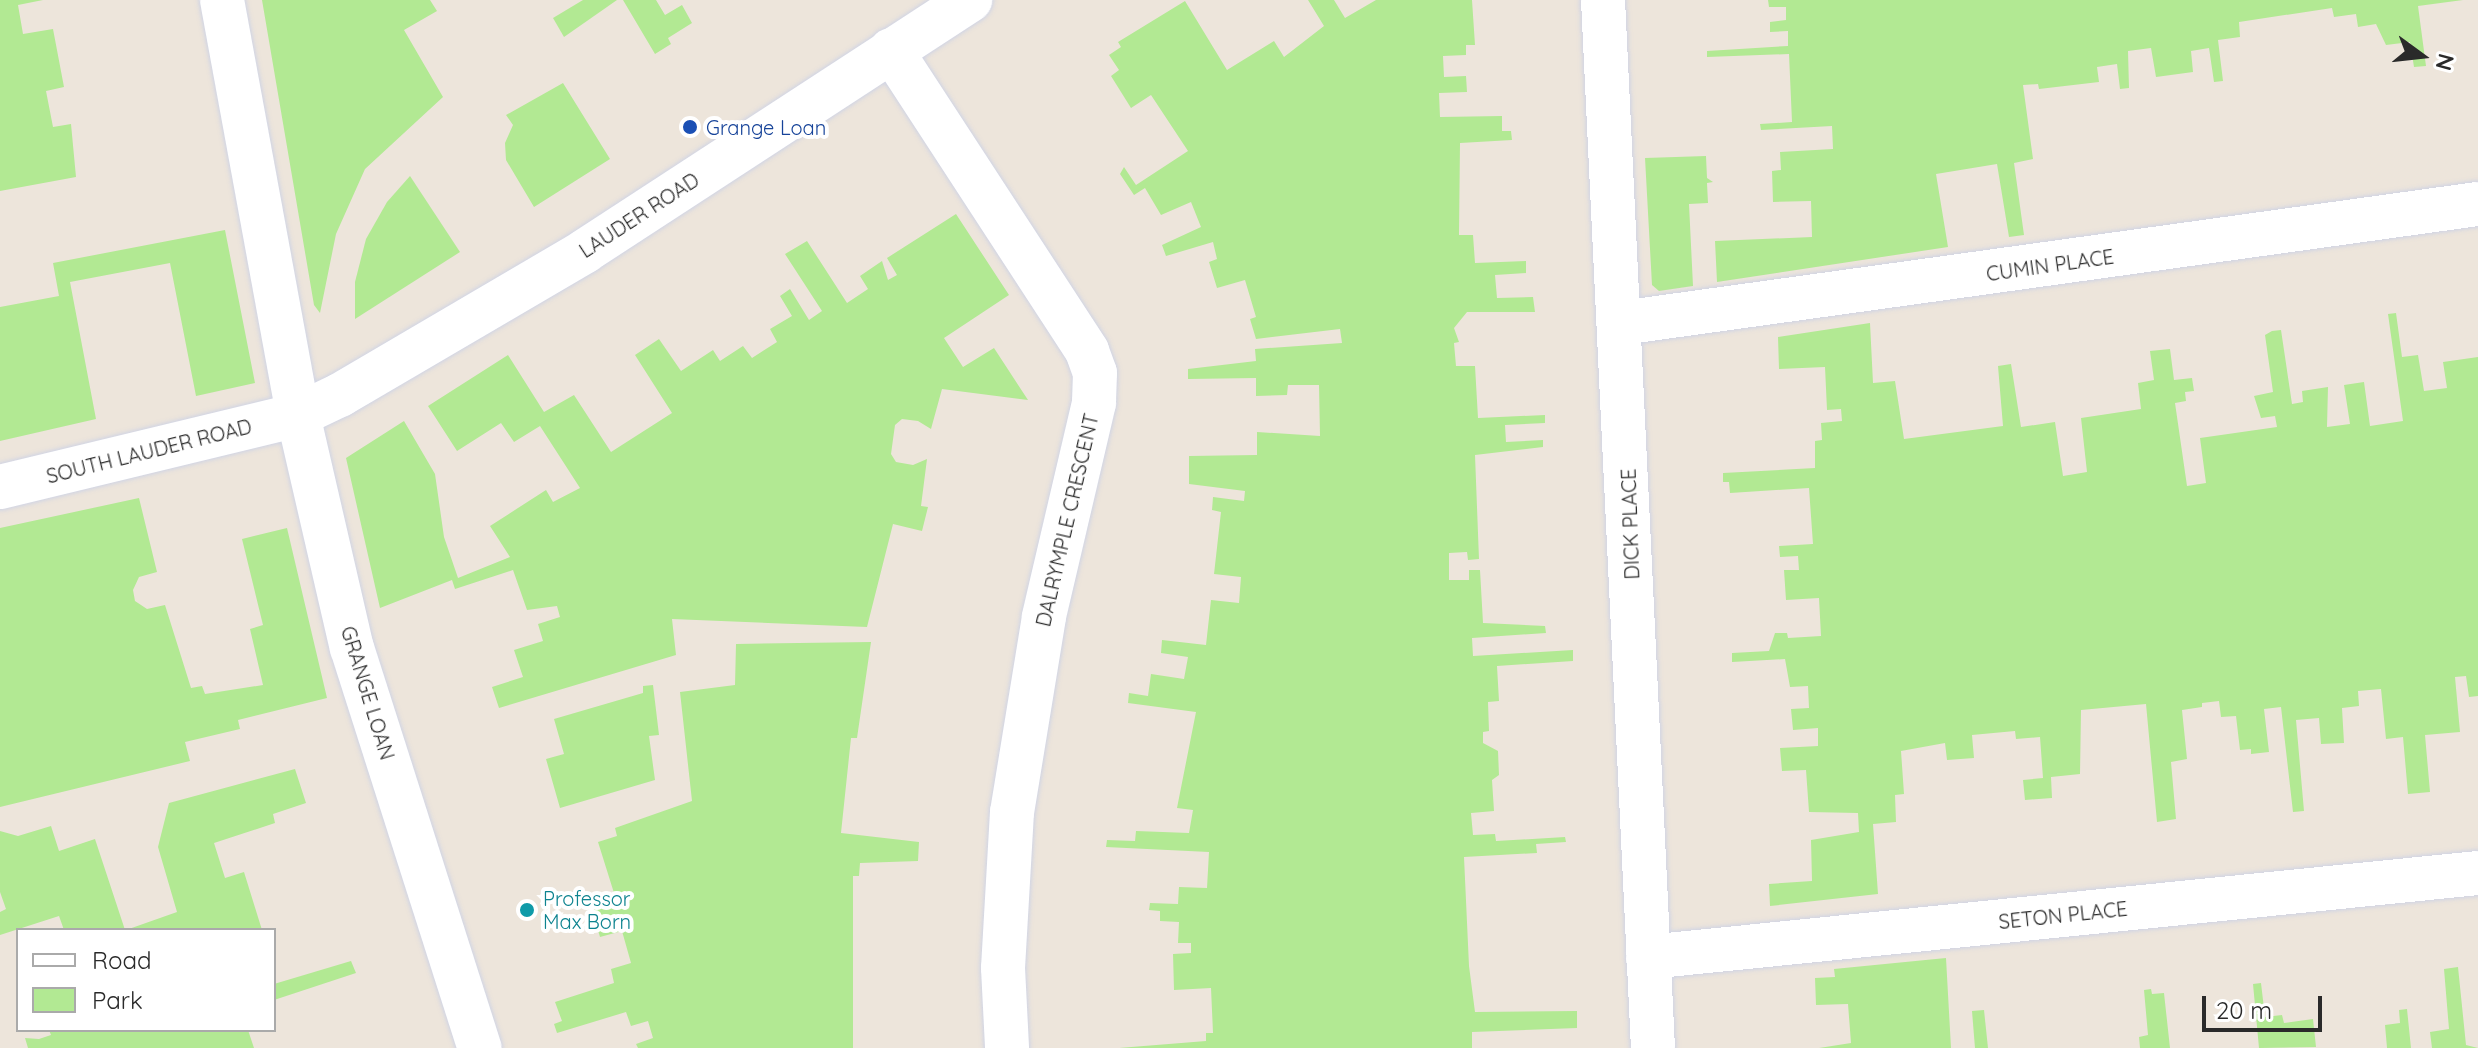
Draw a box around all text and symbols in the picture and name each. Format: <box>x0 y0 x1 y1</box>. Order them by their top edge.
north arrow <box>2382 16 2462 96</box>
text: N <box>2430 51 2461 74</box>
place label: Grange Loan <box>706 115 826 139</box>
marker: Grange Loan <box>681 118 699 136</box>
street label: LAUDER ROAD <box>575 167 703 263</box>
street label: CUMIN PLACE <box>1985 244 2115 286</box>
street label: DALRYMPLE CRESCENT <box>1031 411 1103 629</box>
street label: SOUTH LAUDER ROAD <box>44 414 254 488</box>
street label: DICK PLACE <box>1616 468 1644 580</box>
street label: GRANGE LOAN <box>336 623 400 763</box>
place label: Professor Max Born <box>543 886 631 933</box>
street label: SETON PLACE <box>1997 896 2129 934</box>
marker: Professor Max Born <box>518 901 536 919</box>
legend <box>16 928 276 1032</box>
text: Road <box>92 945 152 975</box>
scale bar <box>2206 980 2326 1030</box>
text: Park <box>92 985 143 1015</box>
text: 20 m <box>2216 995 2272 1025</box>

